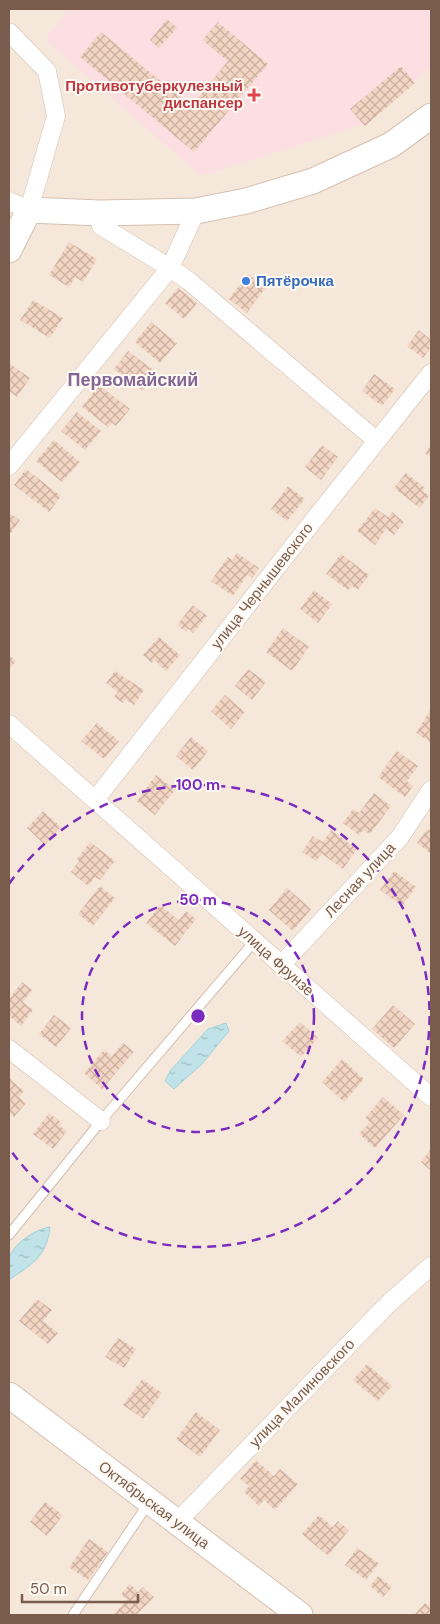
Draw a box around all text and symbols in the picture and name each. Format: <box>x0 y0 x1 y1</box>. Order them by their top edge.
place label: Противотуберкулезный диспансер <box>65 76 243 113</box>
marker: Противотуберкулезный диспансер <box>247 88 261 102</box>
place label: Пятёрочка <box>256 271 334 291</box>
marker: Пятёрочка <box>240 275 252 287</box>
district label: Первомайский <box>68 368 198 392</box>
street label: улица Чернышевского <box>206 519 318 653</box>
text: 100 m <box>176 775 220 795</box>
street label: Лесная улица <box>320 838 400 922</box>
text: 50 m <box>179 890 217 910</box>
street label: улица Фрунзе <box>234 922 318 1000</box>
centre of rings <box>189 1007 207 1025</box>
street label: улица Малиновского <box>245 1334 359 1452</box>
street label: Октябрьская улица <box>94 1457 214 1554</box>
scale bar <box>22 1572 139 1604</box>
text: 50 m <box>30 1579 67 1599</box>

